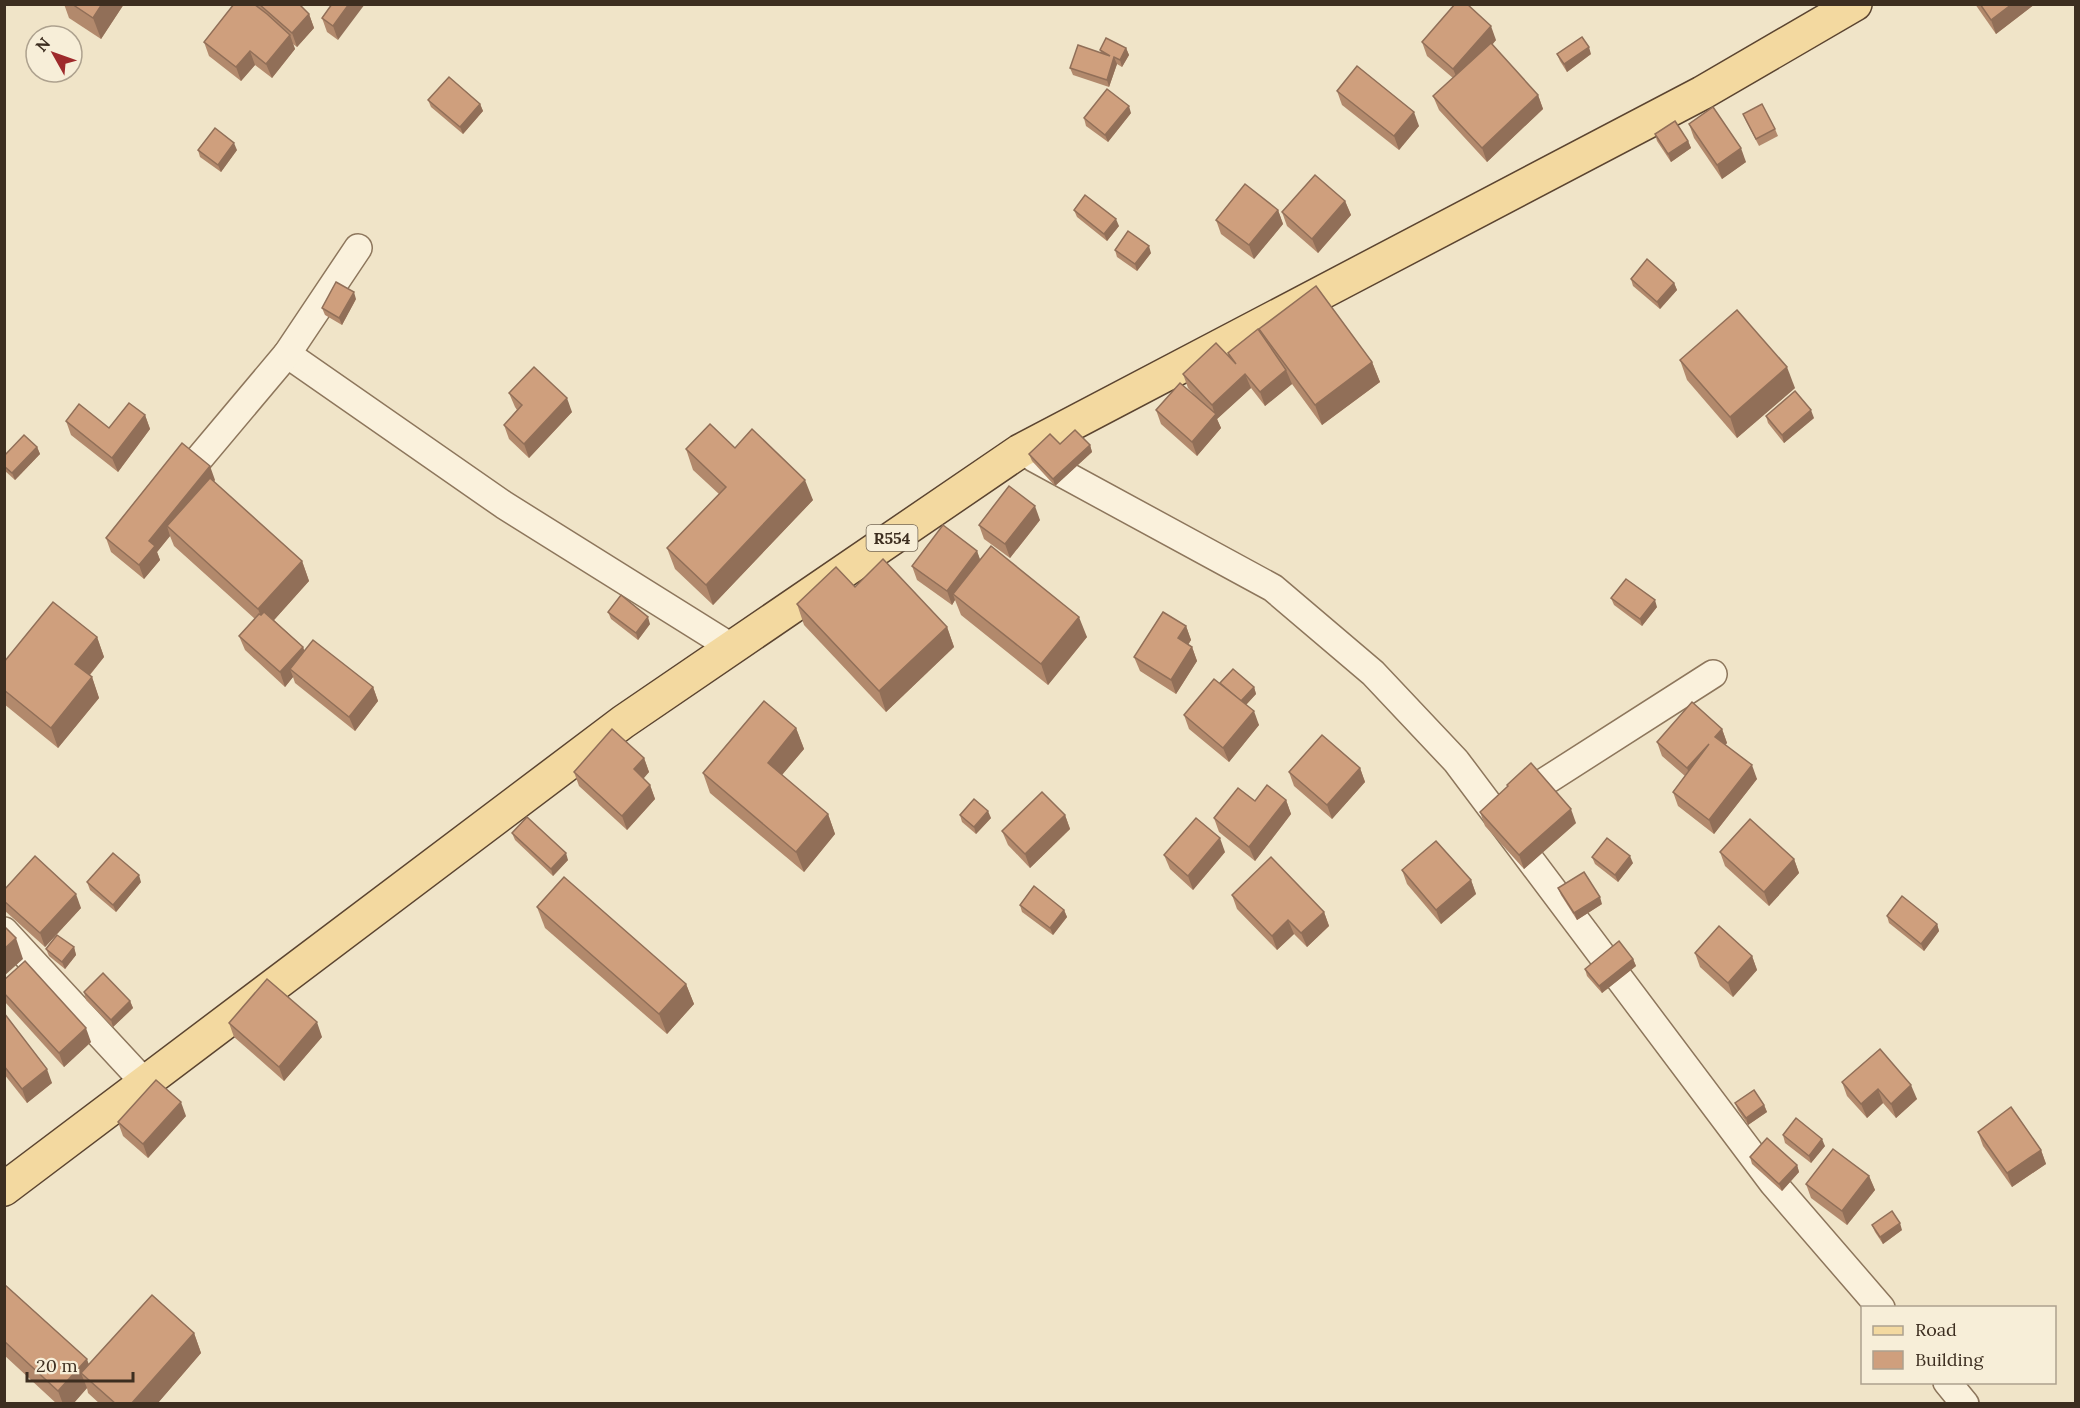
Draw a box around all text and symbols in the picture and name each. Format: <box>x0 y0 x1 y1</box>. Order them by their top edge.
north arrow <box>24 24 84 84</box>
text: N <box>31 33 54 56</box>
road number: R554 <box>866 525 918 551</box>
legend <box>1861 1306 2056 1384</box>
text: Road <box>1915 1318 1957 1341</box>
scale bar <box>27 1345 134 1383</box>
text: Building <box>1915 1348 1985 1371</box>
text: 20 m <box>36 1354 78 1377</box>

